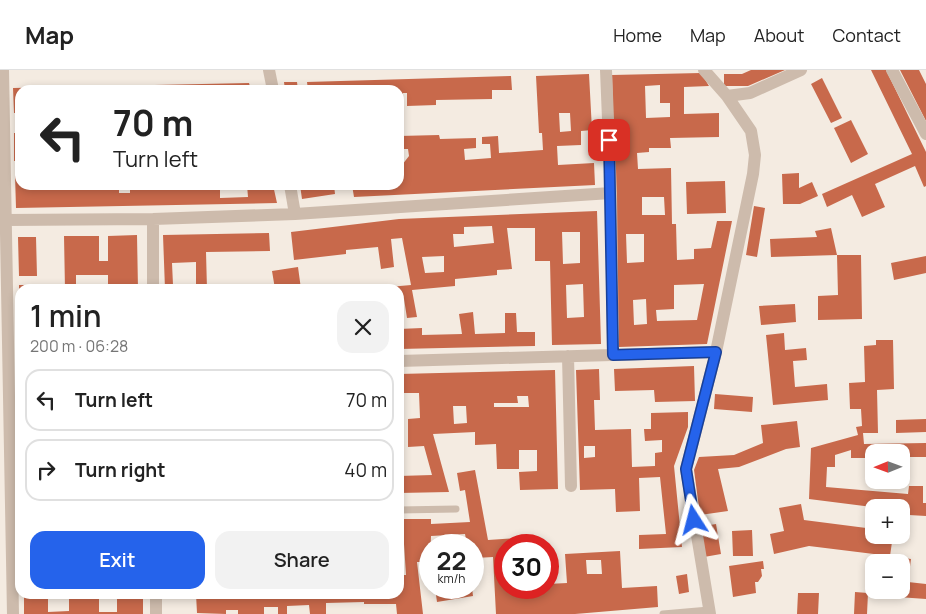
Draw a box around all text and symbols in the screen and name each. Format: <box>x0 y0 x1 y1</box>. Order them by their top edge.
text: Map <box>25 18 74 51</box>
text: Home <box>613 23 662 47</box>
text: Map <box>690 23 726 47</box>
text: About <box>754 23 804 47</box>
text: Contact <box>832 23 901 47</box>
text: 70 m <box>113 99 193 147</box>
icon: left <box>30 105 95 170</box>
pin <box>588 119 630 161</box>
icon: arrive <box>595 126 623 154</box>
text: Turn left <box>113 144 198 174</box>
text: 1 min <box>30 295 102 336</box>
button: close <box>337 301 389 353</box>
text: 200 m · 06:28 <box>30 335 128 357</box>
icon: left <box>32 386 60 414</box>
text: Turn left <box>75 387 153 413</box>
text: 70 m <box>346 387 387 413</box>
north arrow <box>865 444 910 489</box>
map controls <box>865 444 910 599</box>
icon: right <box>32 456 60 484</box>
text: Turn right <box>75 457 165 483</box>
text: 40 m <box>344 457 387 483</box>
position arrow <box>667 493 719 545</box>
button: + <box>865 499 910 544</box>
button: Exit <box>30 531 205 589</box>
button: Share <box>215 531 389 589</box>
speed limit sign: 30 <box>494 534 559 599</box>
text: 22 <box>437 543 466 578</box>
button: − <box>865 554 910 599</box>
text: km/h <box>438 570 465 587</box>

